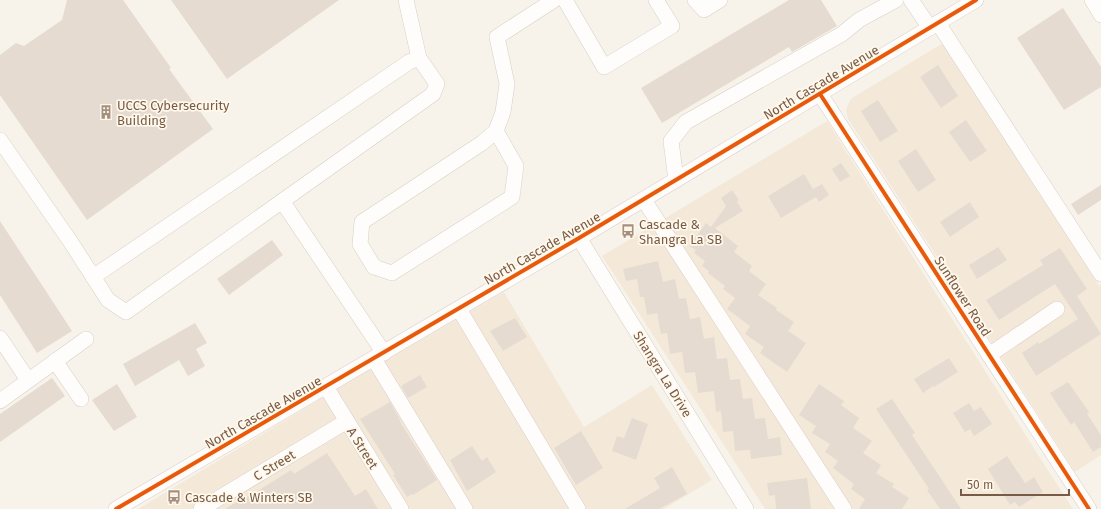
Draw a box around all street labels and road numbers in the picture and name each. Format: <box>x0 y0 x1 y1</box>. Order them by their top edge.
street label: North Cascade Avenue <box>761 42 882 123</box>
street label: North Cascade Avenue <box>481 209 603 288</box>
street label: Sunflower Road <box>931 253 994 339</box>
street label: Shangra La Drive <box>630 328 695 420</box>
street label: North Cascade Avenue <box>202 373 324 452</box>
street label: A Street <box>344 425 381 472</box>
street label: C Street <box>251 447 298 484</box>

